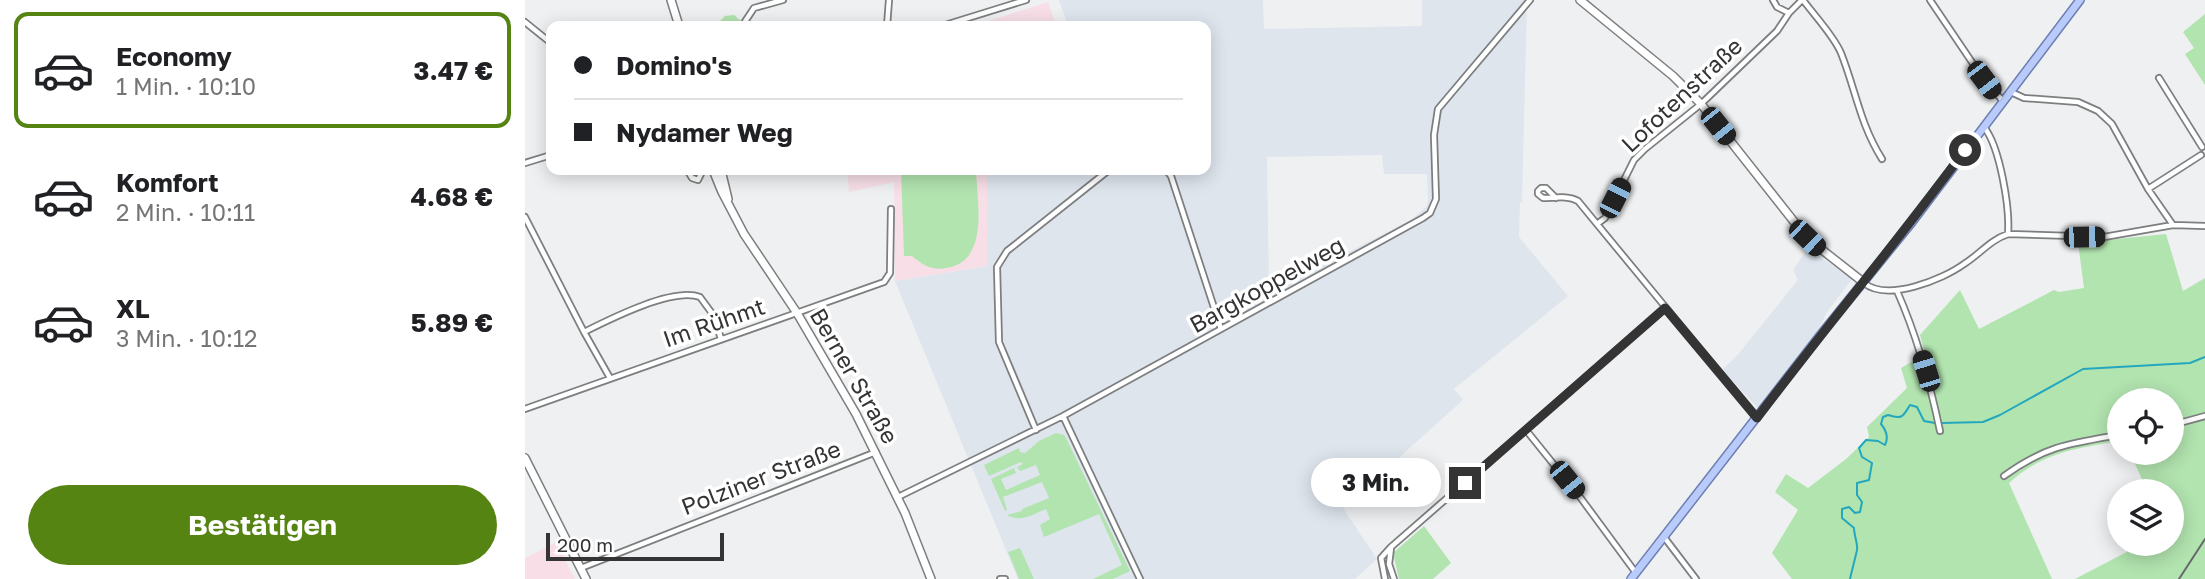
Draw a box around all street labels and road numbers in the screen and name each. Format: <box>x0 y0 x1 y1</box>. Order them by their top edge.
street label: Lofotenstraße <box>1615 31 1748 157</box>
street label: Bargkoppelweg <box>1184 230 1349 338</box>
street label: Im Rühmt <box>659 292 768 353</box>
street label: Berner Straße <box>805 303 905 448</box>
street label: Polziner Straße <box>677 434 844 520</box>

